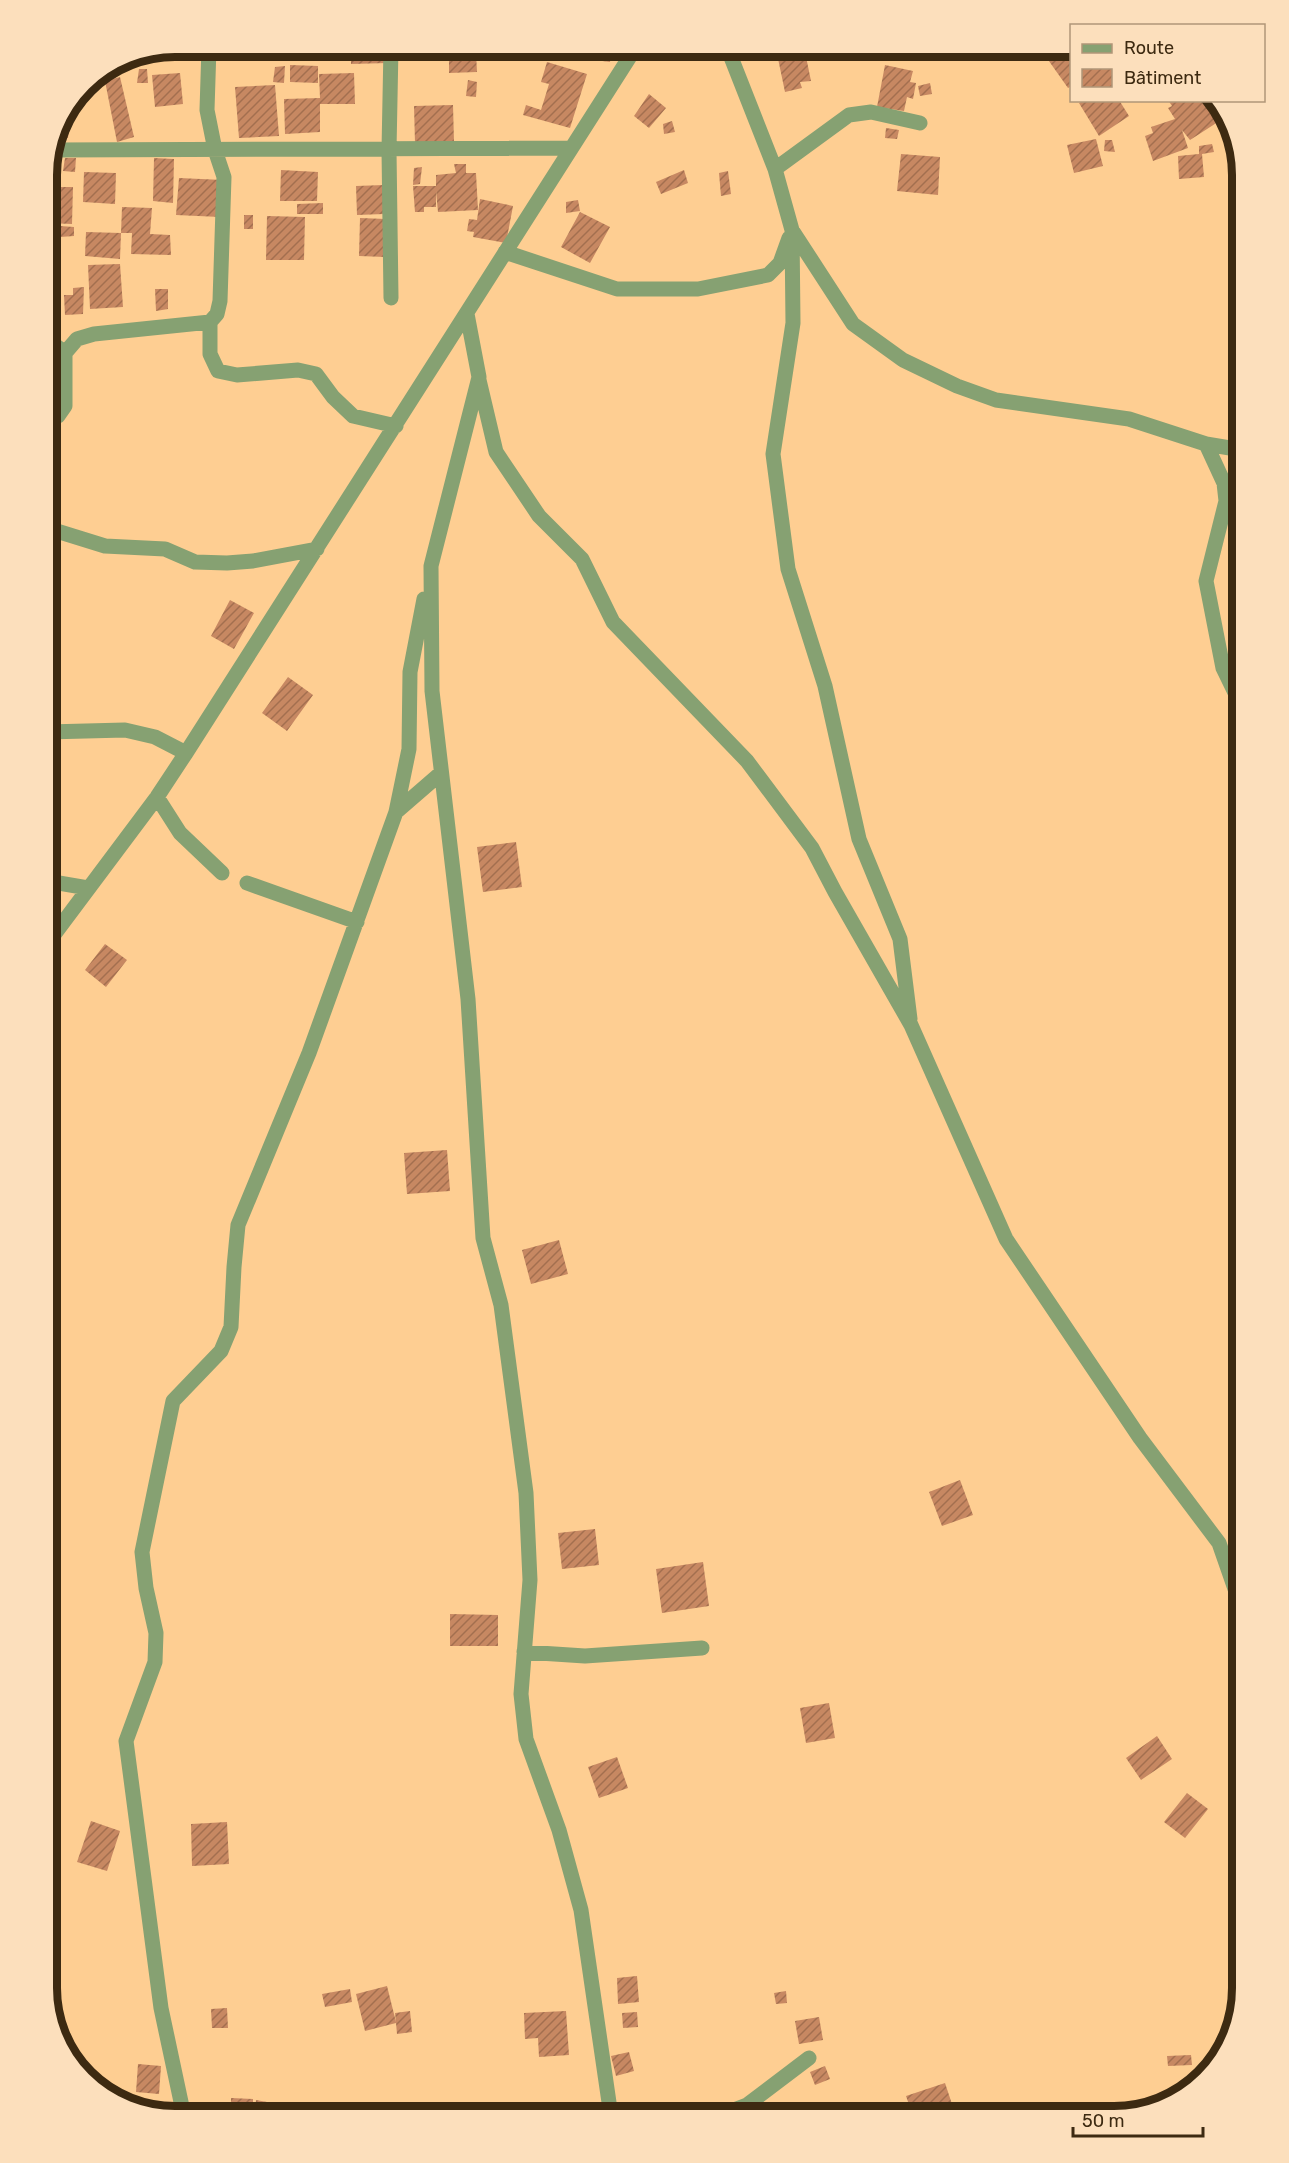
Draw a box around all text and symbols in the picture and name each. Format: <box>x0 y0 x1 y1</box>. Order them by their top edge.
legend <box>1070 24 1265 102</box>
text: Route <box>1124 37 1174 59</box>
text: Bâtiment <box>1124 67 1201 89</box>
scale bar <box>1073 2100 1204 2138</box>
text: 50 m <box>1082 2110 1125 2132</box>

